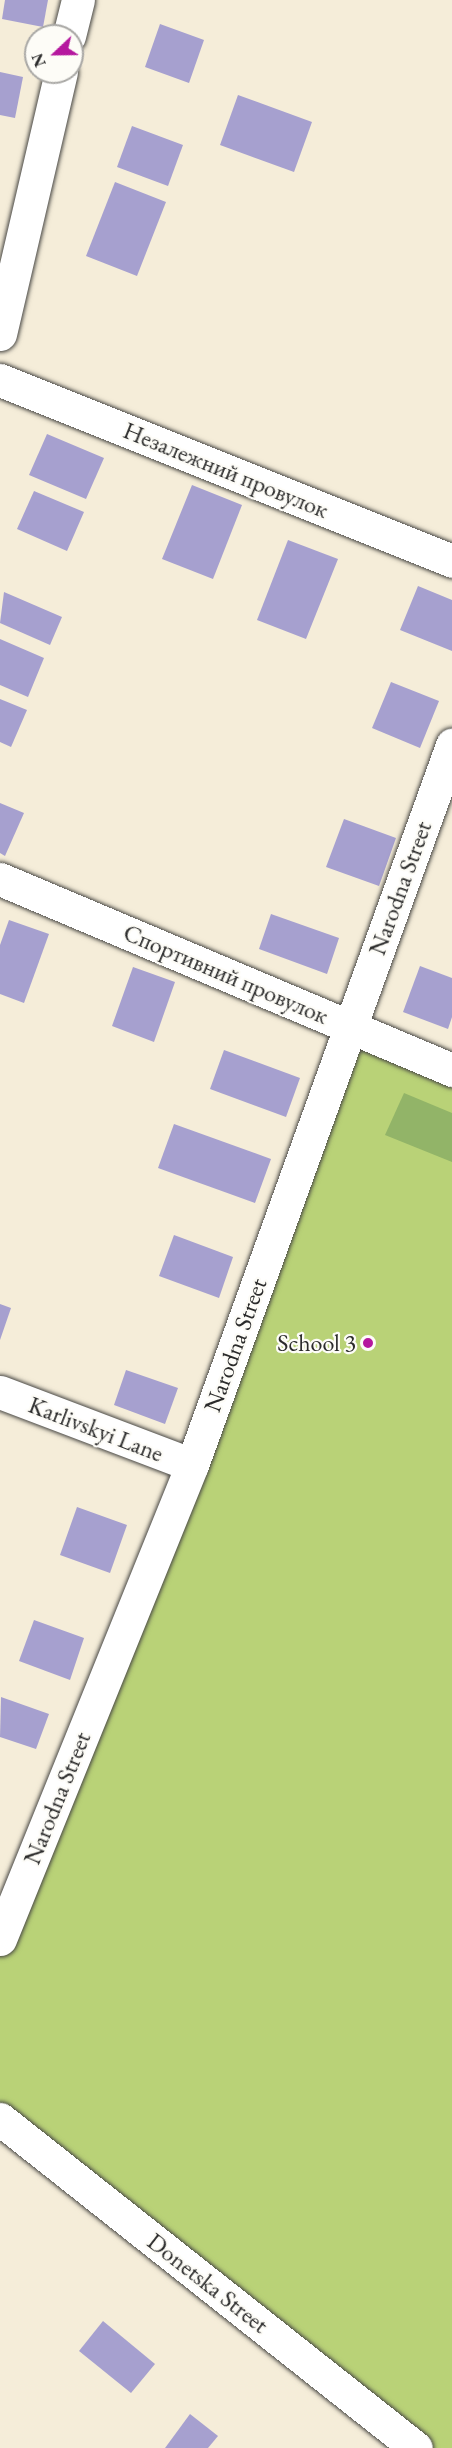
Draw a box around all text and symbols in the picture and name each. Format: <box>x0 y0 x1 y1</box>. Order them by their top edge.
north arrow <box>24 24 84 84</box>
text: N <box>27 50 51 70</box>
street label: Незалежний провулок <box>119 416 333 524</box>
street label: Narodna Street <box>362 817 438 959</box>
street label: Спортивний провулок <box>119 918 333 1030</box>
street label: Narodna Street <box>197 1274 273 1416</box>
place label: School 3 <box>277 1329 356 1357</box>
marker: School 3 <box>361 1336 375 1350</box>
street label: Karlіvskyi Lane <box>25 1390 167 1468</box>
street label: Narodna Street <box>17 1728 97 1868</box>
street label: Donetska Street <box>142 2227 274 2339</box>

